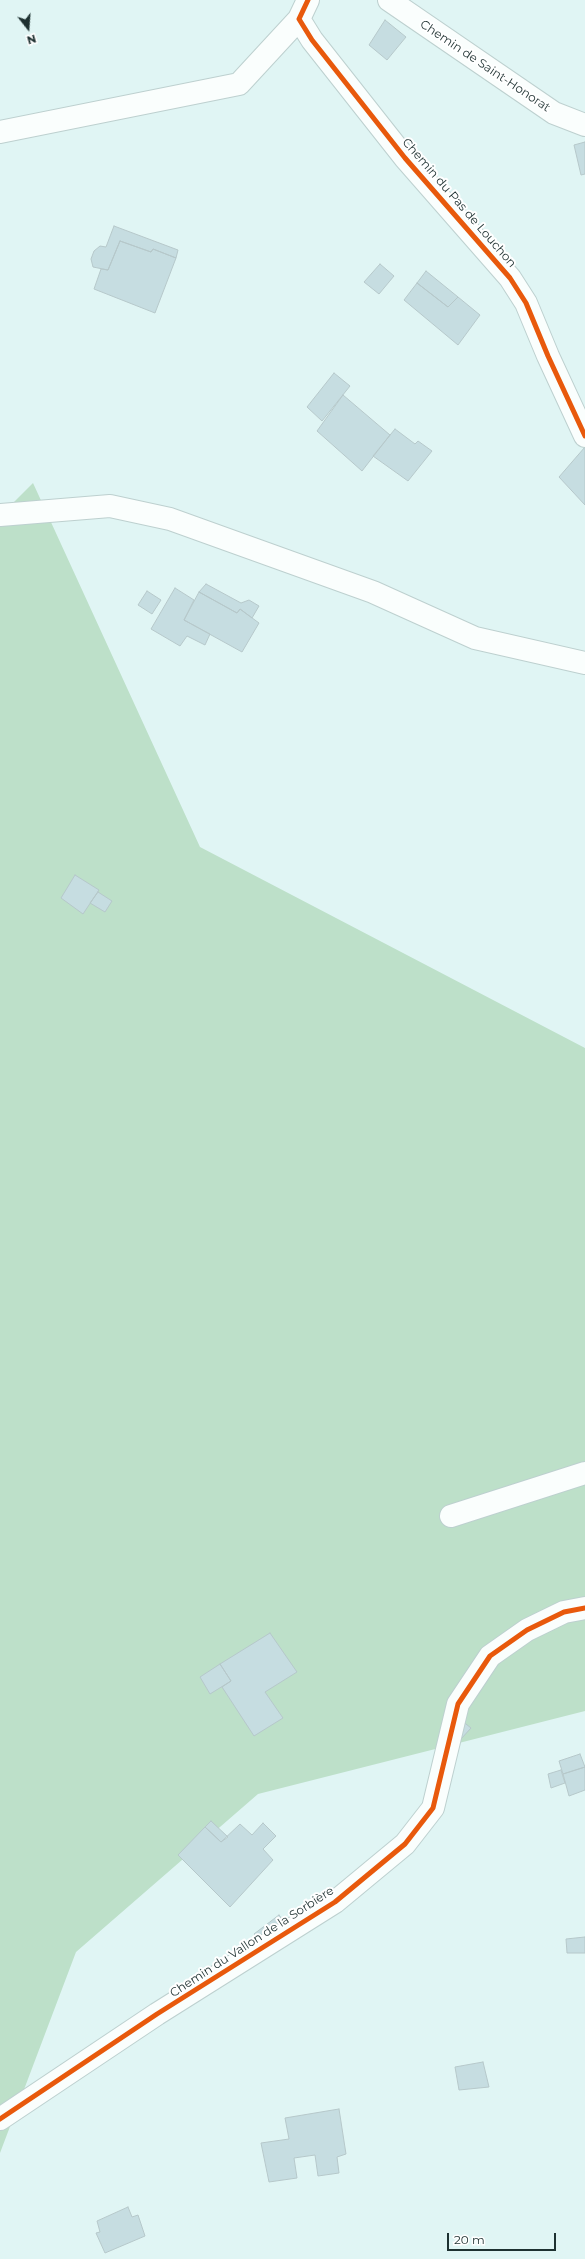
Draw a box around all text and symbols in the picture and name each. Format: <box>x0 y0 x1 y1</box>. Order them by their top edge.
north arrow <box>8 8 48 48</box>
street label: Chemin de Saint-Honorat <box>417 17 553 115</box>
text: N <box>25 31 38 47</box>
street label: Chemin du Pas de Louchon <box>399 135 519 271</box>
street label: Chemin du Vallon de la Sorbière <box>167 1884 337 2000</box>
scale bar <box>449 2225 558 2251</box>
text: 20 m <box>454 2232 485 2247</box>

